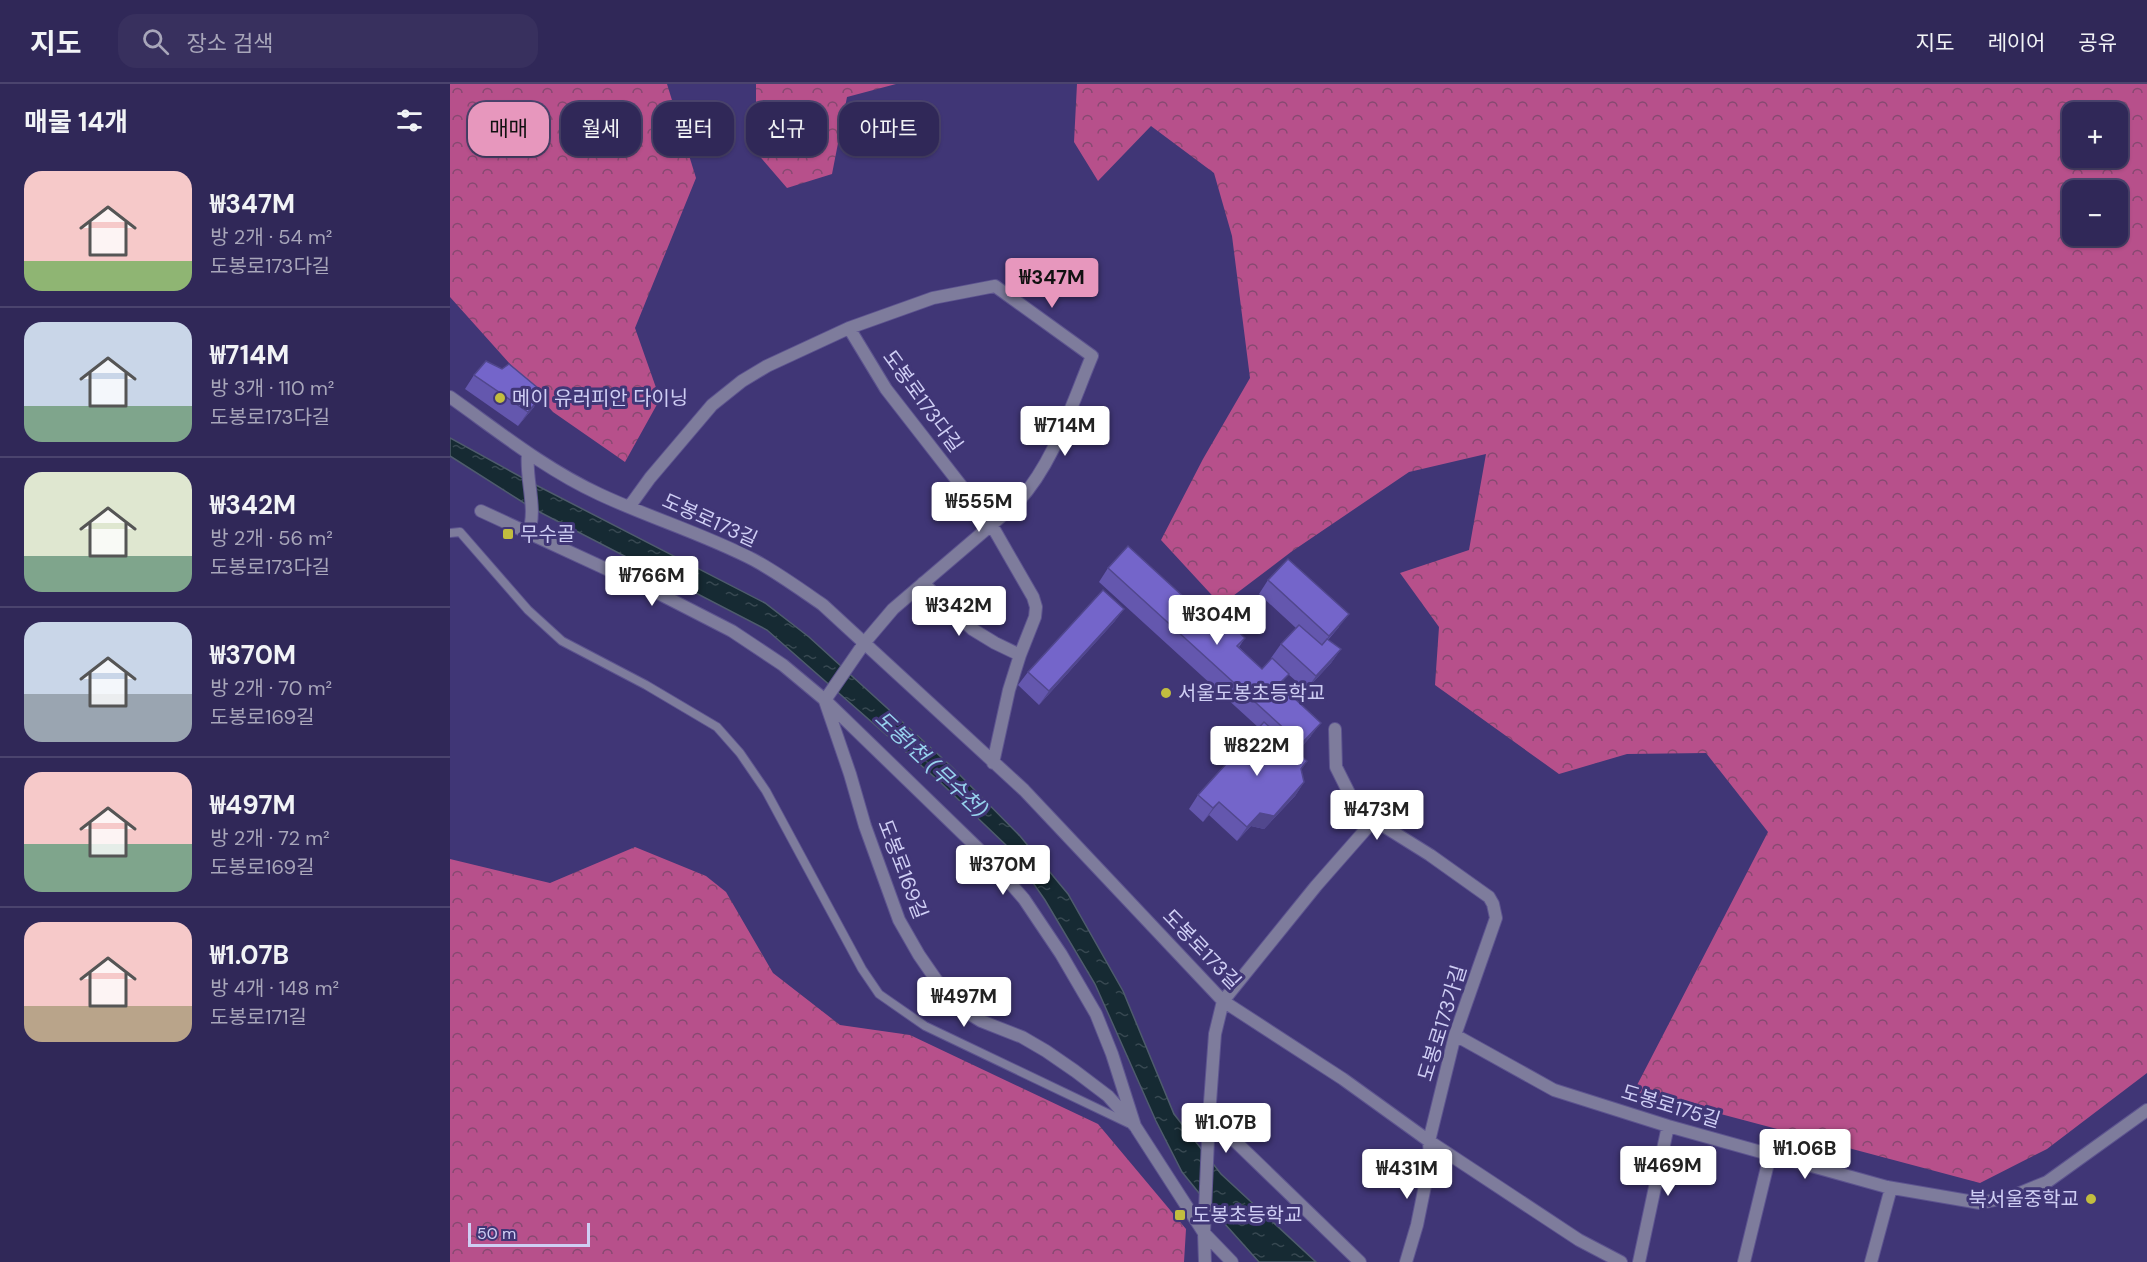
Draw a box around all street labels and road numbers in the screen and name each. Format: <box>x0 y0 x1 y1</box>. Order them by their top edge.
street label: 도봉로173다길 <box>877 345 969 457</box>
street label: 도봉로173길 <box>658 487 762 553</box>
street label: 도봉로169길 <box>872 816 934 922</box>
street label: 도봉로173길 <box>1157 903 1247 995</box>
street label: 도봉로173가길 <box>1412 962 1472 1084</box>
street label: 도봉로175길 <box>1618 1079 1724 1133</box>

